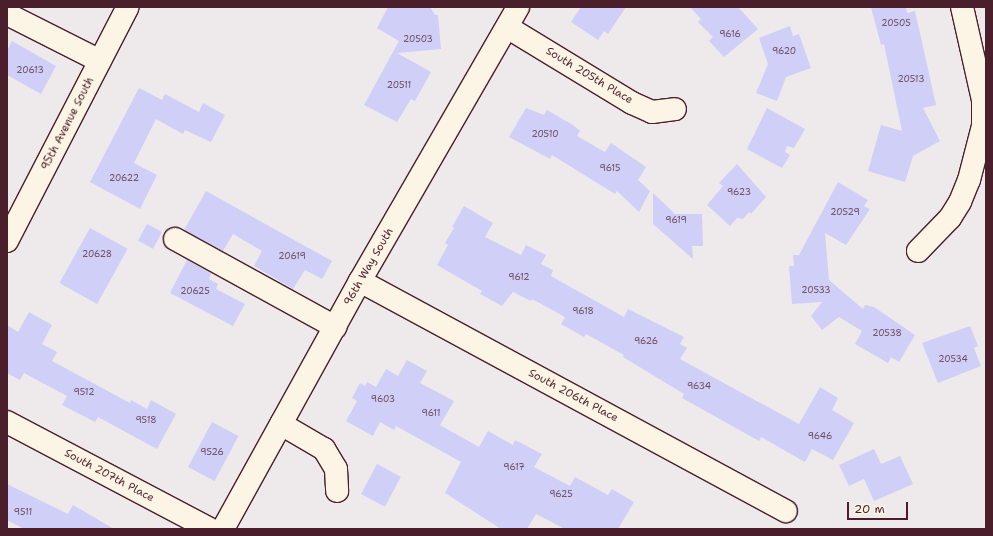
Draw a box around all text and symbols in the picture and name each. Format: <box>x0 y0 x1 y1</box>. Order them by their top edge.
house number: 20505 <box>881 18 911 28</box>
house number: 9616 <box>719 29 741 39</box>
house number: 20503 <box>403 34 433 44</box>
street label: South 205th Place <box>543 45 635 107</box>
house number: 9620 <box>772 46 796 56</box>
house number: 20613 <box>16 65 44 75</box>
house number: 20513 <box>898 74 924 84</box>
street label: 95th Avenue South <box>39 75 97 173</box>
house number: 20511 <box>387 80 411 90</box>
house number: 20510 <box>531 129 559 139</box>
house number: 9615 <box>600 163 620 173</box>
house number: 20622 <box>109 173 139 183</box>
house number: 9623 <box>727 187 751 197</box>
house number: 20529 <box>830 207 860 217</box>
house number: 9619 <box>665 215 687 225</box>
street label: 96th Way South <box>341 226 397 308</box>
house number: 20628 <box>82 249 112 259</box>
house number: 20619 <box>278 251 306 261</box>
house number: 9612 <box>508 272 530 282</box>
house number: 20533 <box>801 285 831 295</box>
house number: 20625 <box>180 286 210 296</box>
house number: 9618 <box>572 306 594 316</box>
house number: 20538 <box>872 328 902 338</box>
house number: 9626 <box>634 336 658 346</box>
house number: 20534 <box>938 354 968 364</box>
street label: South 206th Place <box>526 367 620 425</box>
house number: 9634 <box>687 381 711 391</box>
house number: 9512 <box>74 387 94 397</box>
house number: 9603 <box>371 394 395 404</box>
house number: 9611 <box>422 408 440 418</box>
house number: 9518 <box>135 415 157 425</box>
house number: 9646 <box>808 431 832 441</box>
street label: South 207th Place <box>62 447 156 505</box>
house number: 9526 <box>200 447 224 457</box>
house number: 9617 <box>503 462 525 472</box>
house number: 9625 <box>549 489 573 499</box>
scale bar <box>849 494 910 520</box>
text: 20 m <box>854 501 885 517</box>
house number: 9511 <box>14 507 32 517</box>

